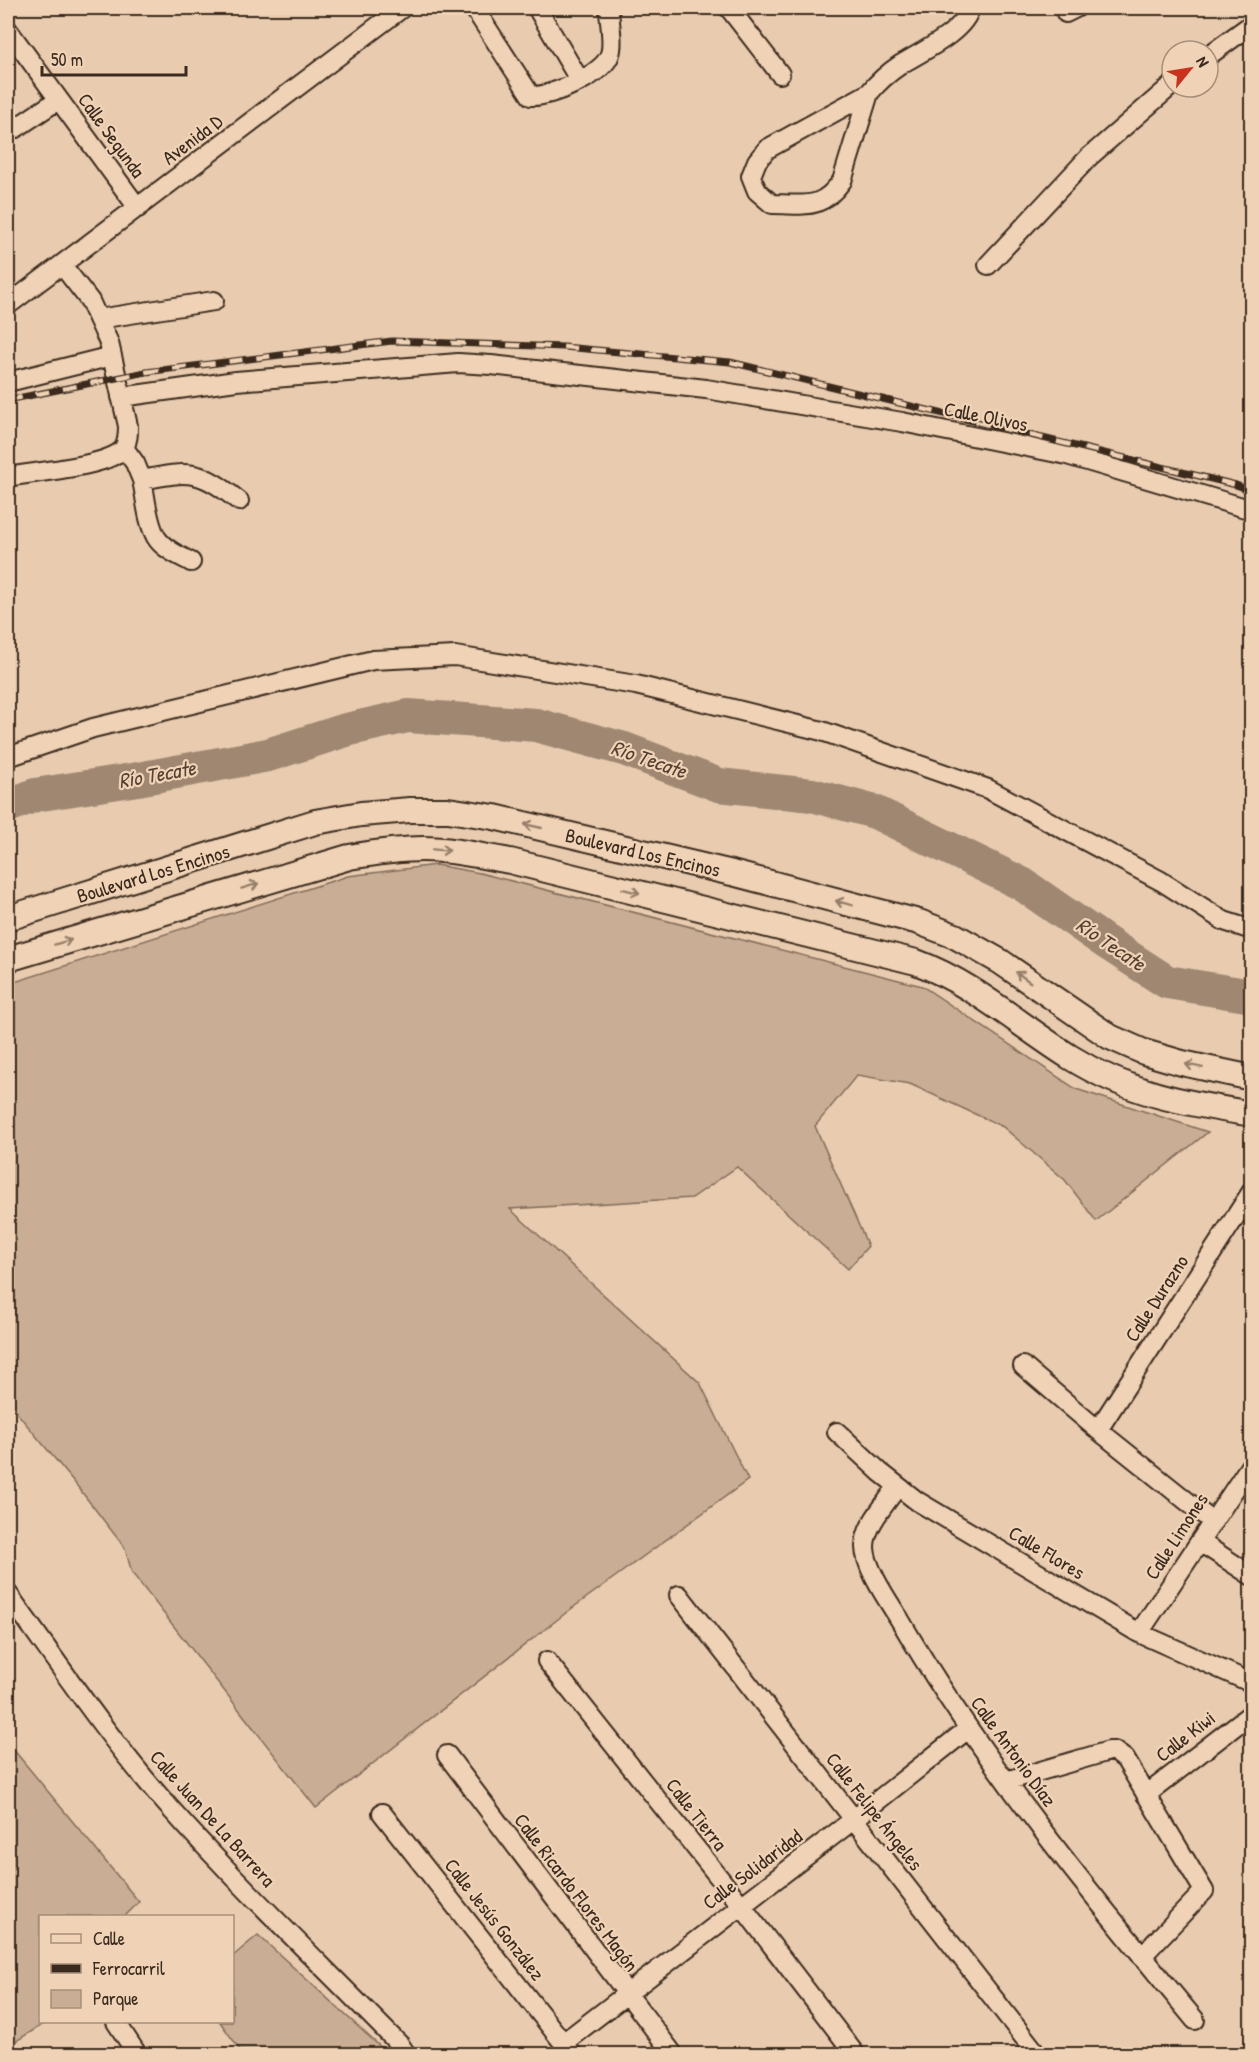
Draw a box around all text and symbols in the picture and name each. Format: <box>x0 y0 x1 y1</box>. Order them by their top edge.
scale bar <box>42 39 186 77</box>
north arrow <box>1160 39 1220 99</box>
text: 50 m <box>51 47 83 72</box>
text: N <box>1191 52 1215 71</box>
street label: Calle Segunda <box>72 87 152 183</box>
street label: Avenida D <box>156 107 228 171</box>
street label: Calle Olivos <box>942 395 1030 437</box>
water label: Río Tecate <box>608 733 692 786</box>
water label: Río Tecate <box>116 753 199 795</box>
one-way arrow <box>524 820 543 831</box>
street label: Boulevard Los Encinos <box>563 821 723 883</box>
street label: Boulevard Los Encinos <box>73 837 233 909</box>
one-way arrow <box>430 845 450 856</box>
one-way arrow <box>240 879 259 890</box>
one-way arrow <box>621 886 640 898</box>
one-way arrow <box>835 897 854 908</box>
water label: Río Tecate <box>1071 910 1153 979</box>
one-way arrow <box>54 936 73 947</box>
one-way arrow <box>1015 971 1031 983</box>
one-way arrow <box>1185 1060 1205 1071</box>
street label: Calle Durazno <box>1118 1249 1194 1347</box>
street label: Calle Limones <box>1138 1487 1214 1585</box>
street label: Calle Flores <box>1004 1519 1090 1585</box>
street label: Calle Antonio Díaz <box>965 1690 1063 1812</box>
street label: Calle Kiwi <box>1150 1704 1220 1768</box>
street label: Calle Juan De La Barrera <box>144 1744 282 1892</box>
street label: Calle Felipe Ángeles <box>820 1746 930 1876</box>
street label: Calle Tierra <box>660 1772 734 1856</box>
street label: Calle Ricardo Flores Magón <box>508 1807 646 1977</box>
street label: Calle Solidaridad <box>697 1823 808 1915</box>
street label: Calle Jesús González <box>439 1852 552 1986</box>
legend <box>39 1915 234 2023</box>
text: Calle <box>93 1926 125 1951</box>
text: Ferrocarril <box>92 1956 165 1981</box>
text: Parque <box>93 1986 138 2011</box>

